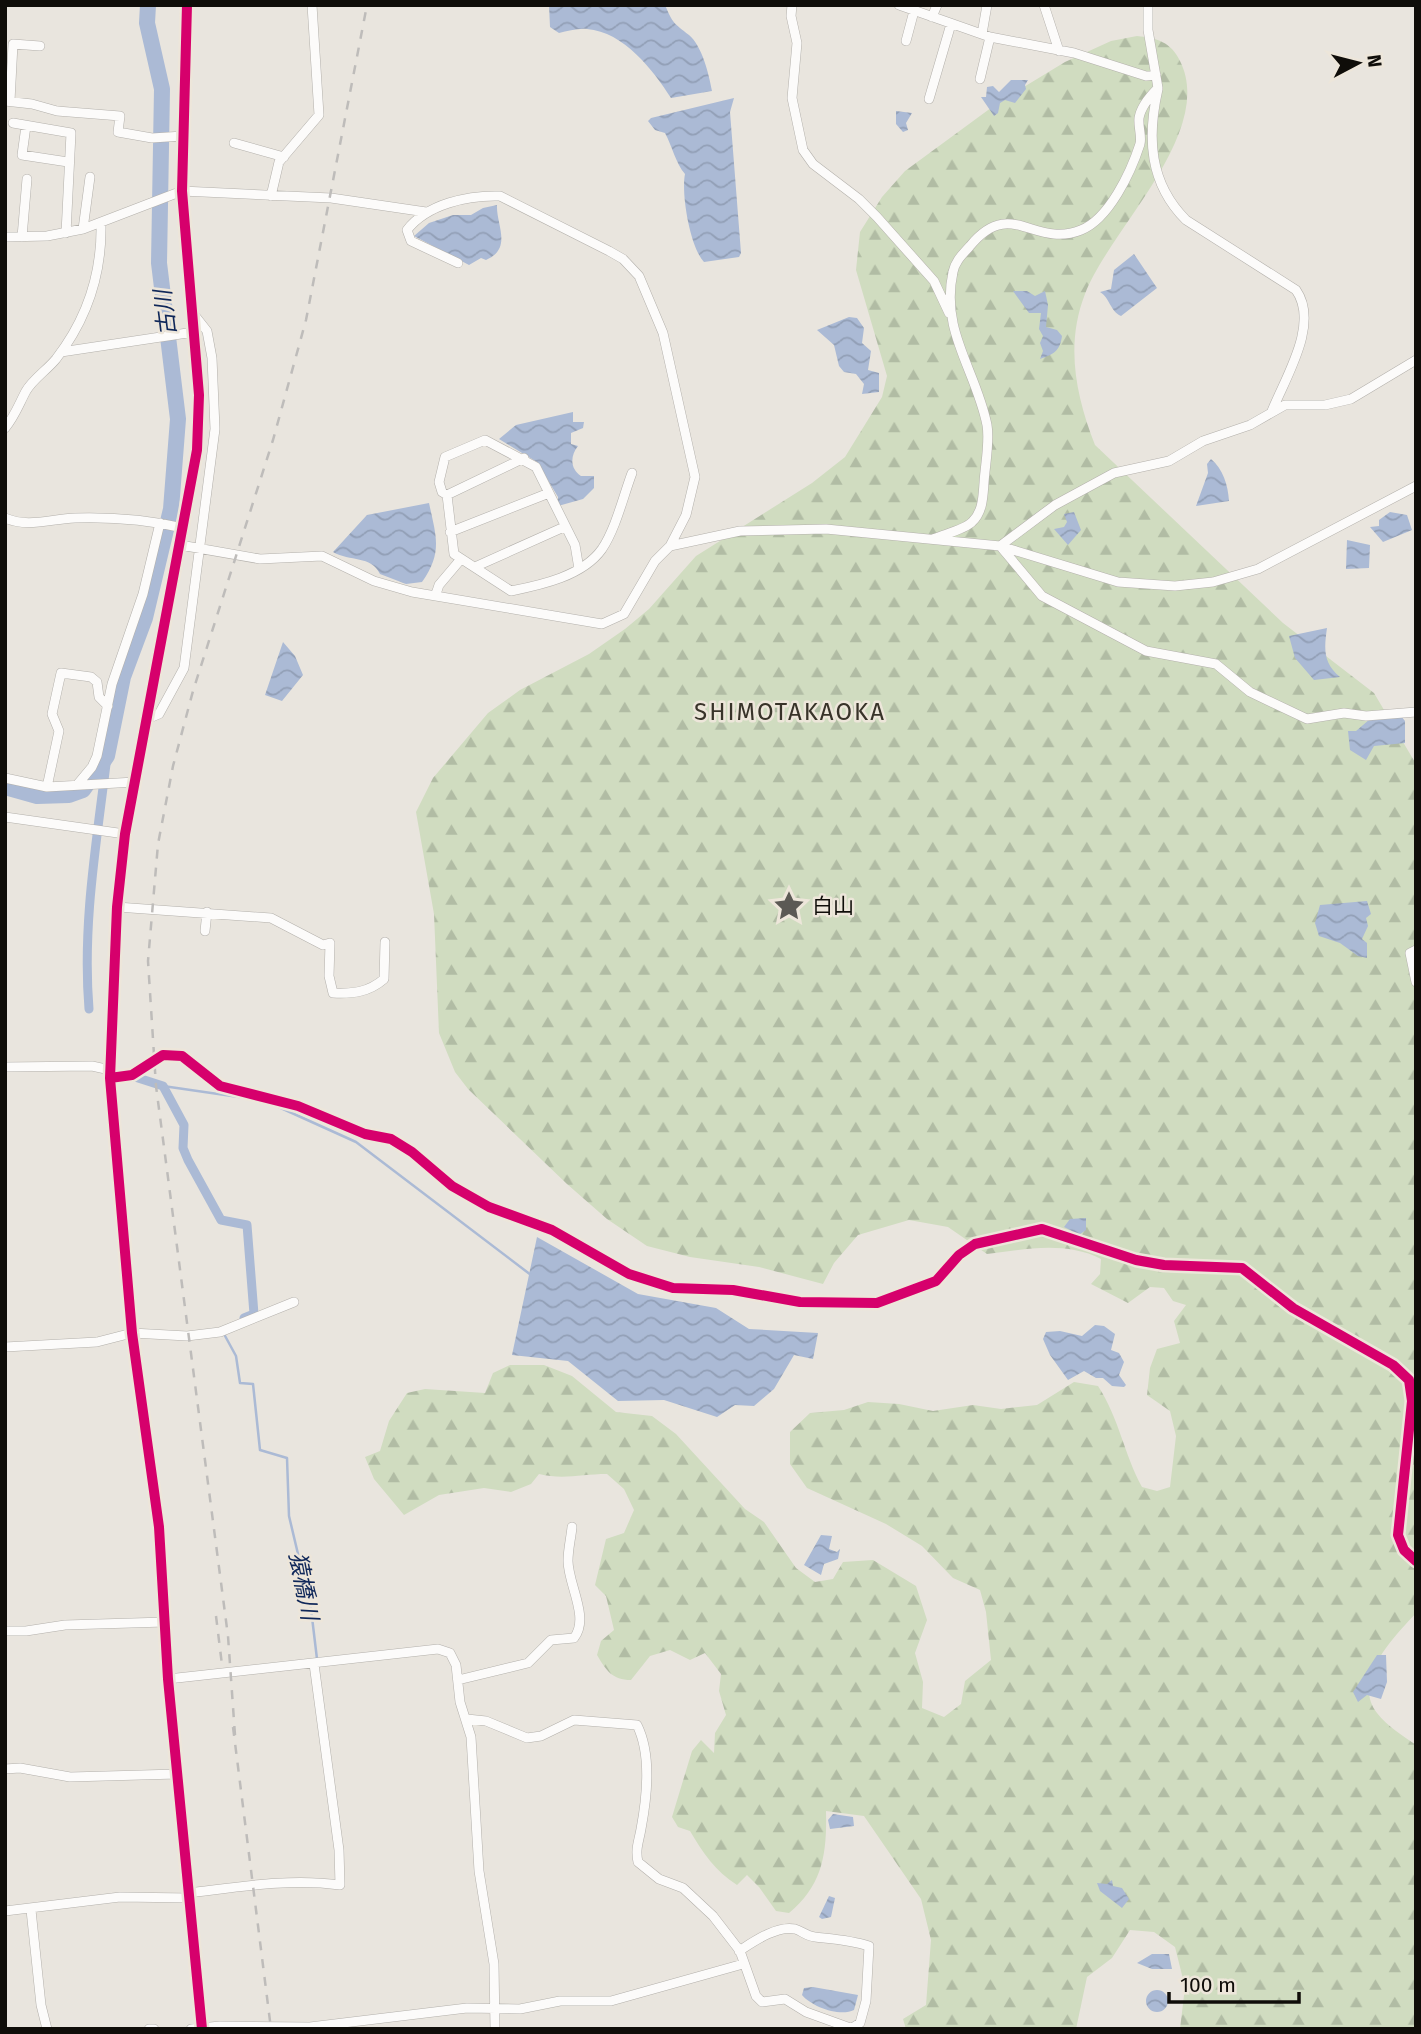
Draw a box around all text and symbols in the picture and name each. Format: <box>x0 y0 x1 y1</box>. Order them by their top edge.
north arrow <box>1323 28 1393 98</box>
text: N <box>1362 53 1387 69</box>
water label: 古川 <box>148 285 182 338</box>
district label: SHIMOTAKAOKA <box>694 698 886 726</box>
place icon: 白山 <box>772 889 806 923</box>
place label: 白山 <box>812 893 854 919</box>
water label: 猿橋川 <box>284 1549 325 1625</box>
scale bar <box>1169 1960 1298 2004</box>
text: 100 m <box>1180 1972 1236 1998</box>

